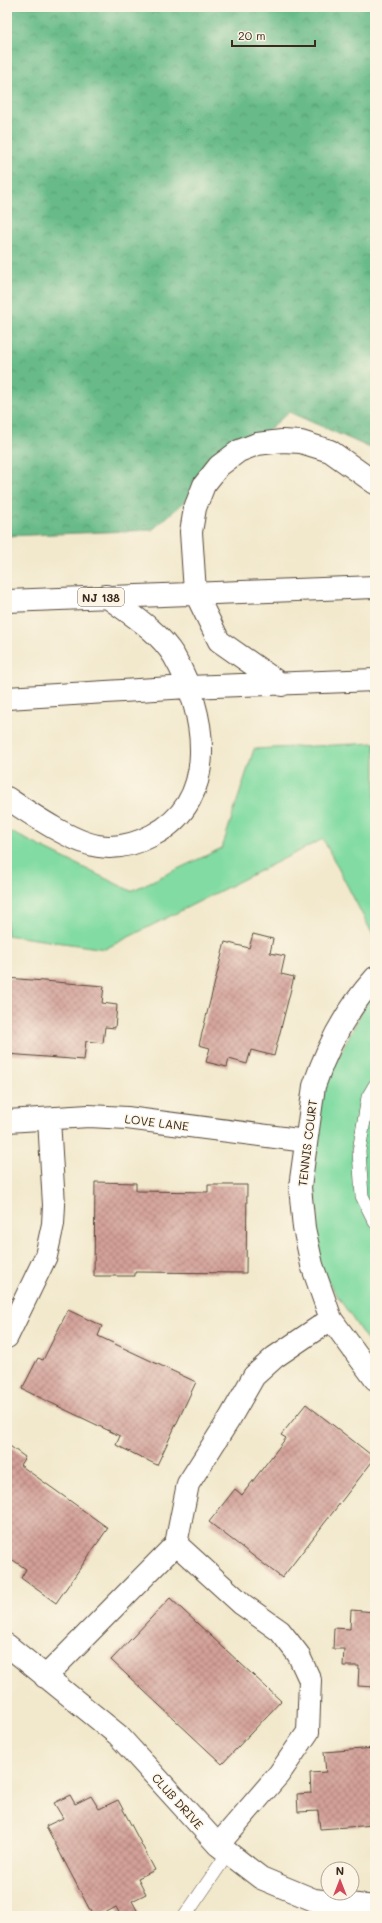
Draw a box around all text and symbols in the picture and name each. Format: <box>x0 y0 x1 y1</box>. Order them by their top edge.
scale bar <box>232 22 315 48</box>
text: 20 m <box>238 27 266 43</box>
road number: NJ 138 <box>78 588 124 606</box>
street label: TENNIS COURT <box>294 1098 320 1187</box>
street label: LOVE LANE <box>124 1110 190 1134</box>
street label: CLUB DRIVE <box>149 1770 207 1832</box>
north arrow <box>320 1861 360 1901</box>
text: N <box>336 1863 344 1878</box>

